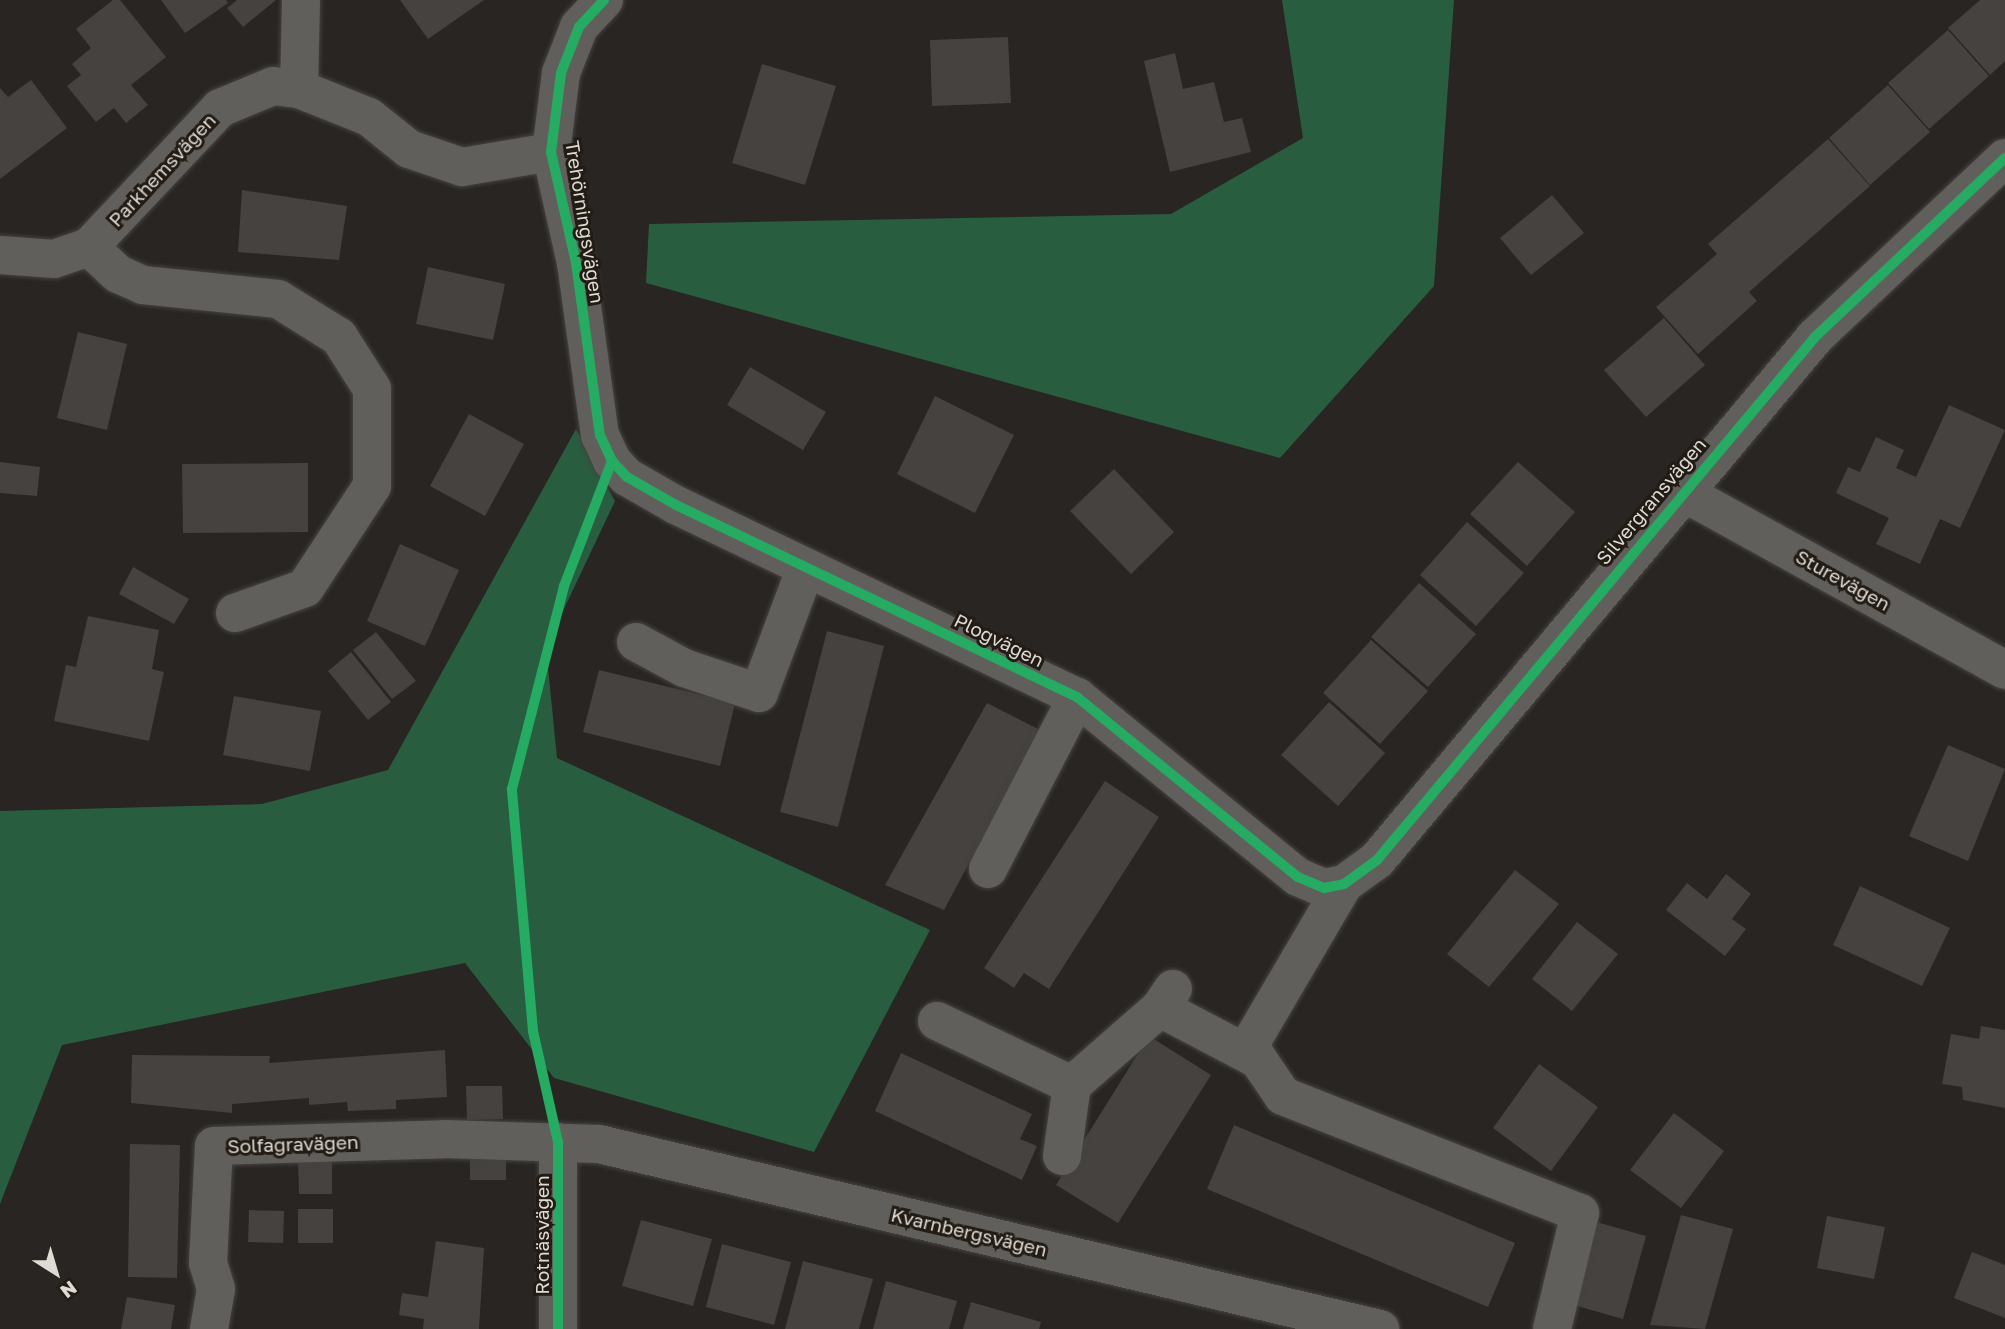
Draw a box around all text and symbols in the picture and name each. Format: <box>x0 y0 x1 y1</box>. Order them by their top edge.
street label: Parkhemsvägen <box>104 109 220 231</box>
street label: Trehörningsvägen <box>561 139 609 305</box>
street label: Silvergransvägen <box>1591 433 1711 569</box>
street label: Sturevägen <box>1792 545 1894 615</box>
street label: Plogvägen <box>950 609 1048 671</box>
street label: Solfagravägen <box>227 1130 359 1158</box>
street label: Rotnäsvägen <box>531 1175 553 1295</box>
street label: Kvarnbergsvägen <box>889 1203 1049 1261</box>
north arrow <box>21 1238 91 1308</box>
text: N <box>56 1277 82 1304</box>

